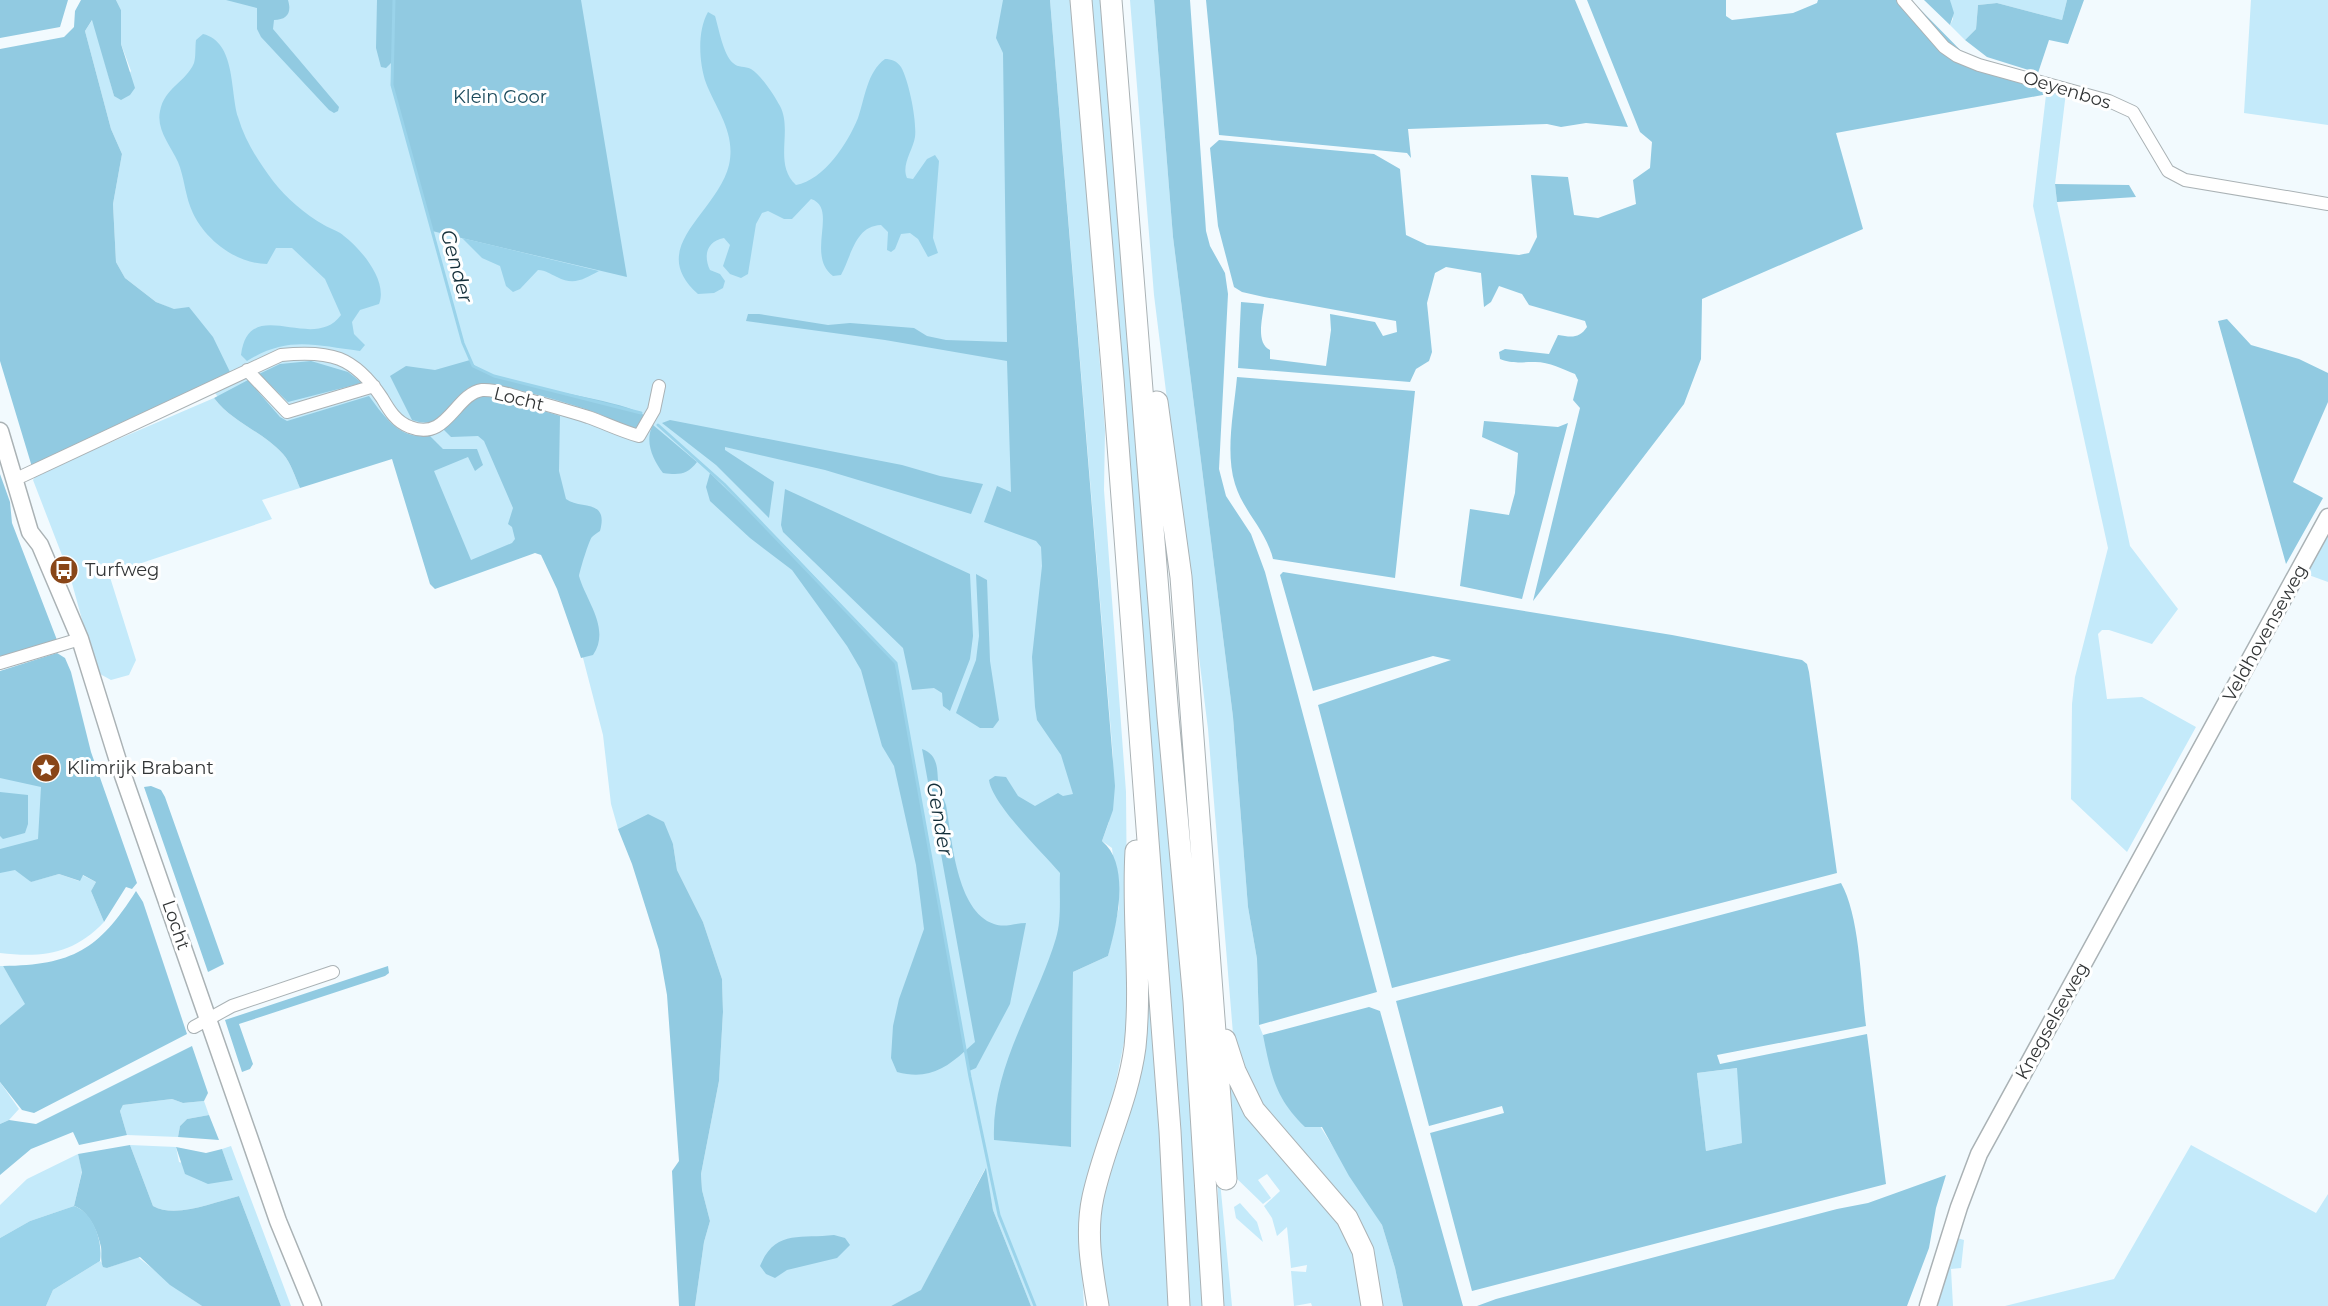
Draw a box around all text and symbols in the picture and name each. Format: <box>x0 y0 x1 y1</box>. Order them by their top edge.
street label: Oeyenbos <box>2020 66 2114 114</box>
park label: Klein Goor <box>453 86 547 108</box>
water label: Gender <box>436 227 479 306</box>
street label: Locht <box>491 382 547 416</box>
bus stop icon: Turfweg <box>48 554 80 586</box>
place label: Turfweg <box>85 559 159 581</box>
street label: Veldhovenseweg <box>2218 561 2312 705</box>
place icon: Klimrijk Brabant <box>30 752 62 784</box>
place label: Klimrijk Brabant <box>67 757 214 779</box>
water label: Gender <box>922 780 958 859</box>
street label: Locht <box>157 897 195 953</box>
street label: Knegselseweg <box>2011 959 2093 1083</box>

